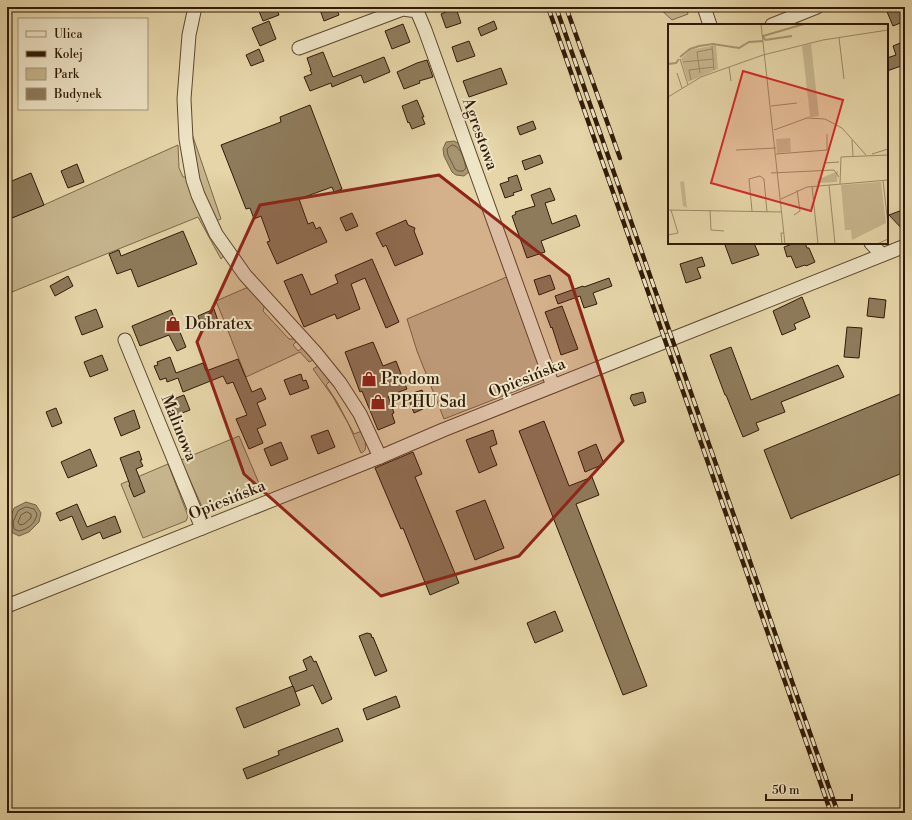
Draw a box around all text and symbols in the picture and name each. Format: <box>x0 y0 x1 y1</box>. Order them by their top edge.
legend <box>18 18 148 110</box>
inset map <box>668 24 888 244</box>
text: Ulica <box>54 27 83 42</box>
text: Kolej <box>54 47 83 62</box>
text: Park <box>54 67 80 82</box>
text: Budynek <box>53 87 102 102</box>
street label: Agrestowa <box>457 94 503 174</box>
place label: Dobratex <box>185 314 253 334</box>
shop icon: Dobratex <box>164 315 182 333</box>
street label: Opiesińska <box>486 353 569 402</box>
place label: Prodom <box>381 369 440 389</box>
shop icon: Prodom <box>360 370 378 388</box>
street label: Malinowa <box>157 392 202 465</box>
place label: PPHU Sad <box>390 392 466 412</box>
shop icon: PPHU Sad <box>369 393 387 411</box>
street label: Opiesińska <box>186 475 269 524</box>
scale bar <box>766 776 852 802</box>
text: 50 m <box>772 783 800 798</box>

